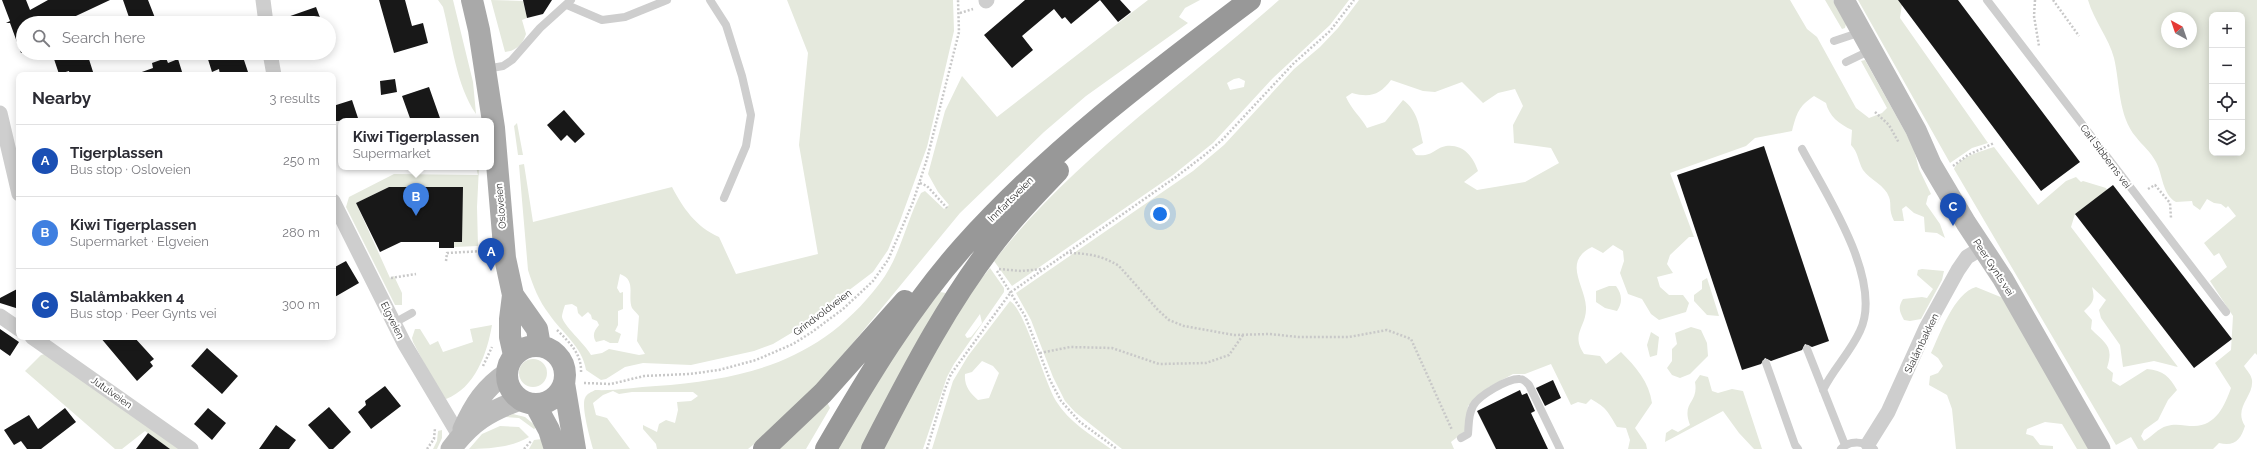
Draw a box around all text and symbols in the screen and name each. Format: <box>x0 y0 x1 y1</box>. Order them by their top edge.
north arrow <box>2161 12 2197 48</box>
map controls <box>2209 12 2245 156</box>
button: + <box>2209 12 2245 48</box>
search box <box>16 16 336 60</box>
icon: search <box>30 27 52 49</box>
text: Search here <box>62 29 145 47</box>
button: − <box>2209 48 2245 84</box>
button: locate <box>2209 84 2245 120</box>
text: Nearby <box>32 88 91 108</box>
text: 3 results <box>270 91 320 106</box>
popup <box>338 118 494 170</box>
button: layers <box>2209 120 2245 156</box>
street label: Carl Sibberns vei <box>2078 122 2133 190</box>
text: Kiwi Tigerplassen <box>353 128 479 146</box>
text: Tigerplassen <box>70 144 163 162</box>
text: Supermarket <box>353 146 431 161</box>
text: A <box>41 153 49 168</box>
text: 250 m <box>283 153 320 168</box>
text: Bus stop · Osloveien <box>70 162 191 177</box>
street label: Innfartsveien <box>985 174 1035 224</box>
pin: B <box>403 183 429 216</box>
street label: Osloveien <box>493 183 508 229</box>
pin: C <box>1940 193 1966 226</box>
your location <box>1150 204 1170 224</box>
text: Kiwi Tigerplassen <box>70 216 197 234</box>
text: B <box>41 225 49 240</box>
text: 280 m <box>282 225 320 240</box>
text: Supermarket · Elgveien <box>70 234 209 249</box>
street label: Peer Gynts vei <box>1971 237 2016 298</box>
pin: A <box>478 238 504 271</box>
street label: Grindvoldveien <box>791 287 854 338</box>
text: Slalåmbakken 4 <box>70 288 185 306</box>
text: C <box>41 297 49 312</box>
text: 300 m <box>282 297 320 312</box>
street label: Elgveien <box>379 300 407 341</box>
text: Bus stop · Peer Gynts vei <box>70 306 217 321</box>
street label: Slalåmbakken <box>1902 311 1941 375</box>
street label: Jutulveien <box>89 374 134 411</box>

